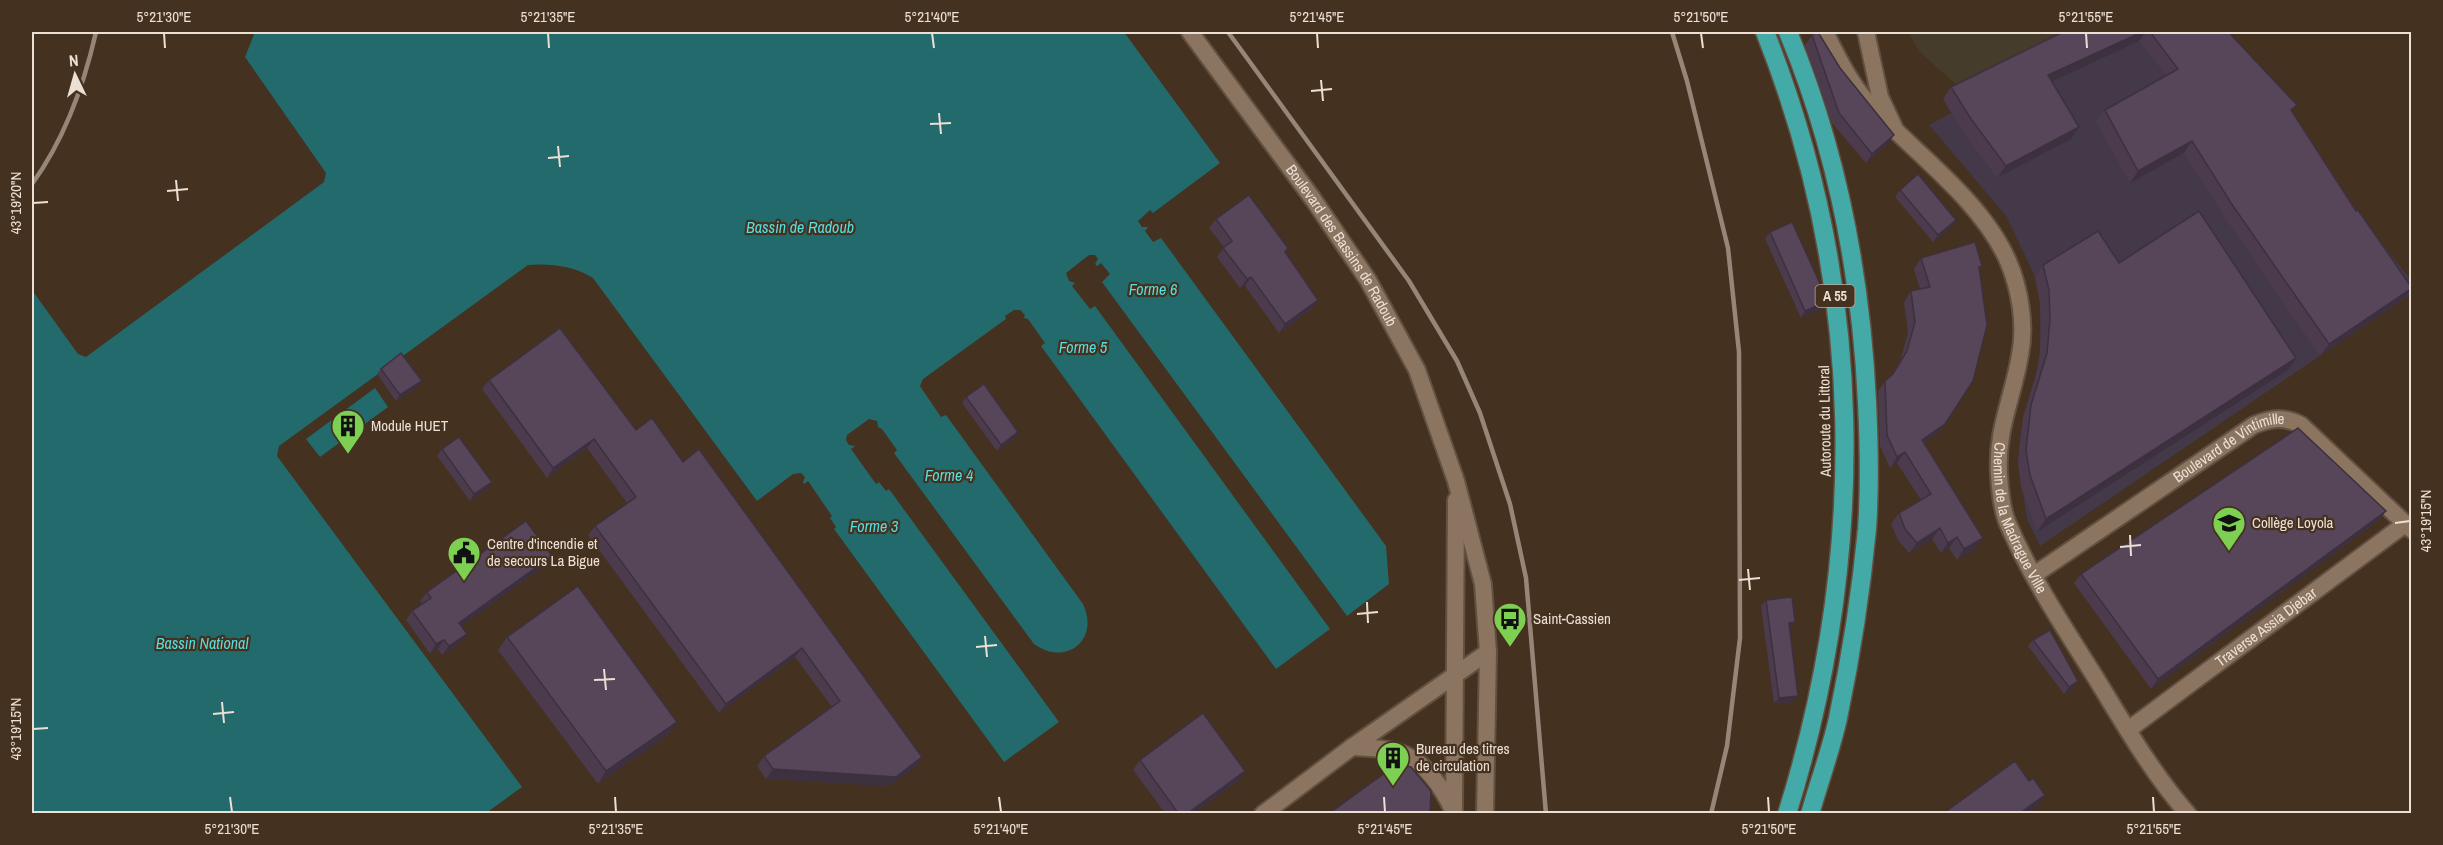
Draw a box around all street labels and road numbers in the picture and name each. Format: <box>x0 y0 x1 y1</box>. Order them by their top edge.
street label: Boulevard des Bassins de Radoub <box>1281 160 1402 330</box>
road number: A 55 <box>1816 285 1854 307</box>
street label: Autoroute du Littoral <box>1813 365 1836 478</box>
street label: Boulevard de Vintimille <box>2169 408 2285 487</box>
street label: Chemin de la Madrague Ville <box>1989 441 2052 597</box>
street label: Traverse Assia Djebar <box>2211 582 2321 672</box>

